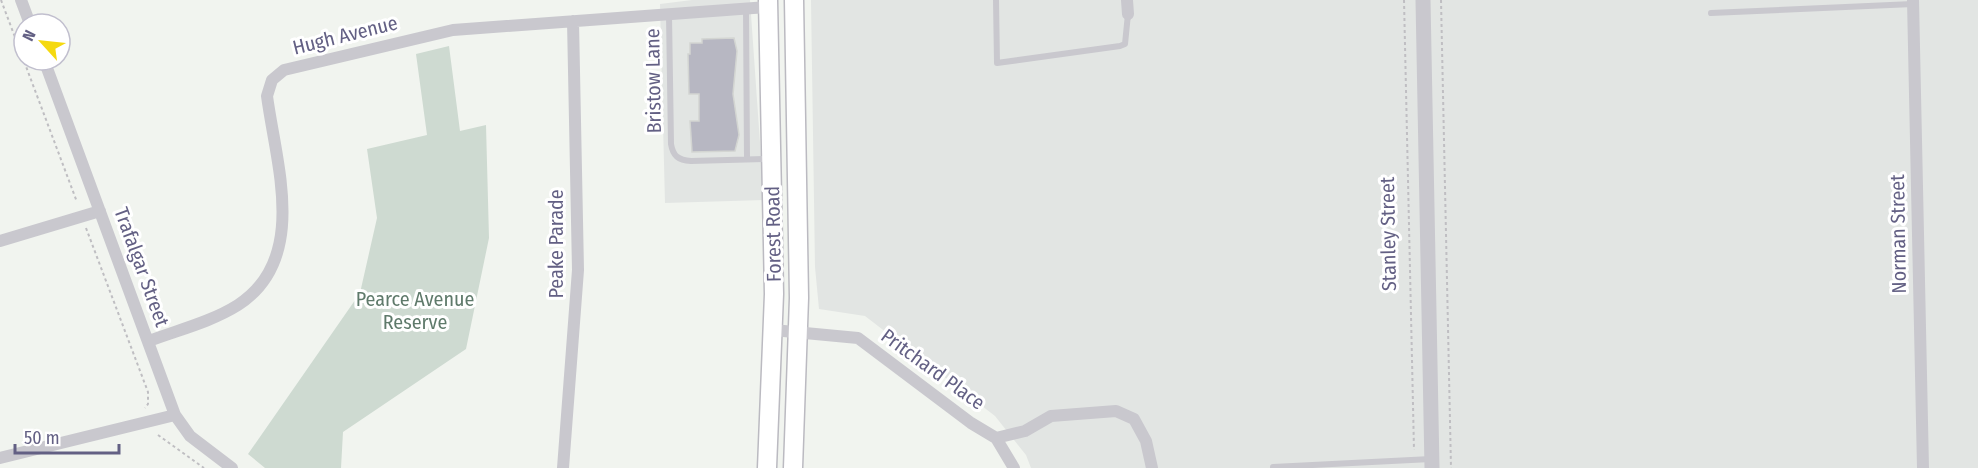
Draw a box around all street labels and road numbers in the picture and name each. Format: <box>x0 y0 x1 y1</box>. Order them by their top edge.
street label: Hugh Avenue <box>290 10 400 60</box>
street label: Bristow Lane <box>640 28 666 134</box>
street label: Norman Street <box>1885 174 1911 294</box>
street label: Stanley Street <box>1375 176 1401 291</box>
street label: Forest Road <box>760 186 786 282</box>
street label: Peake Parade <box>544 189 568 299</box>
street label: Trafalgar Street <box>109 204 175 330</box>
street label: Pritchard Place <box>876 323 990 415</box>

